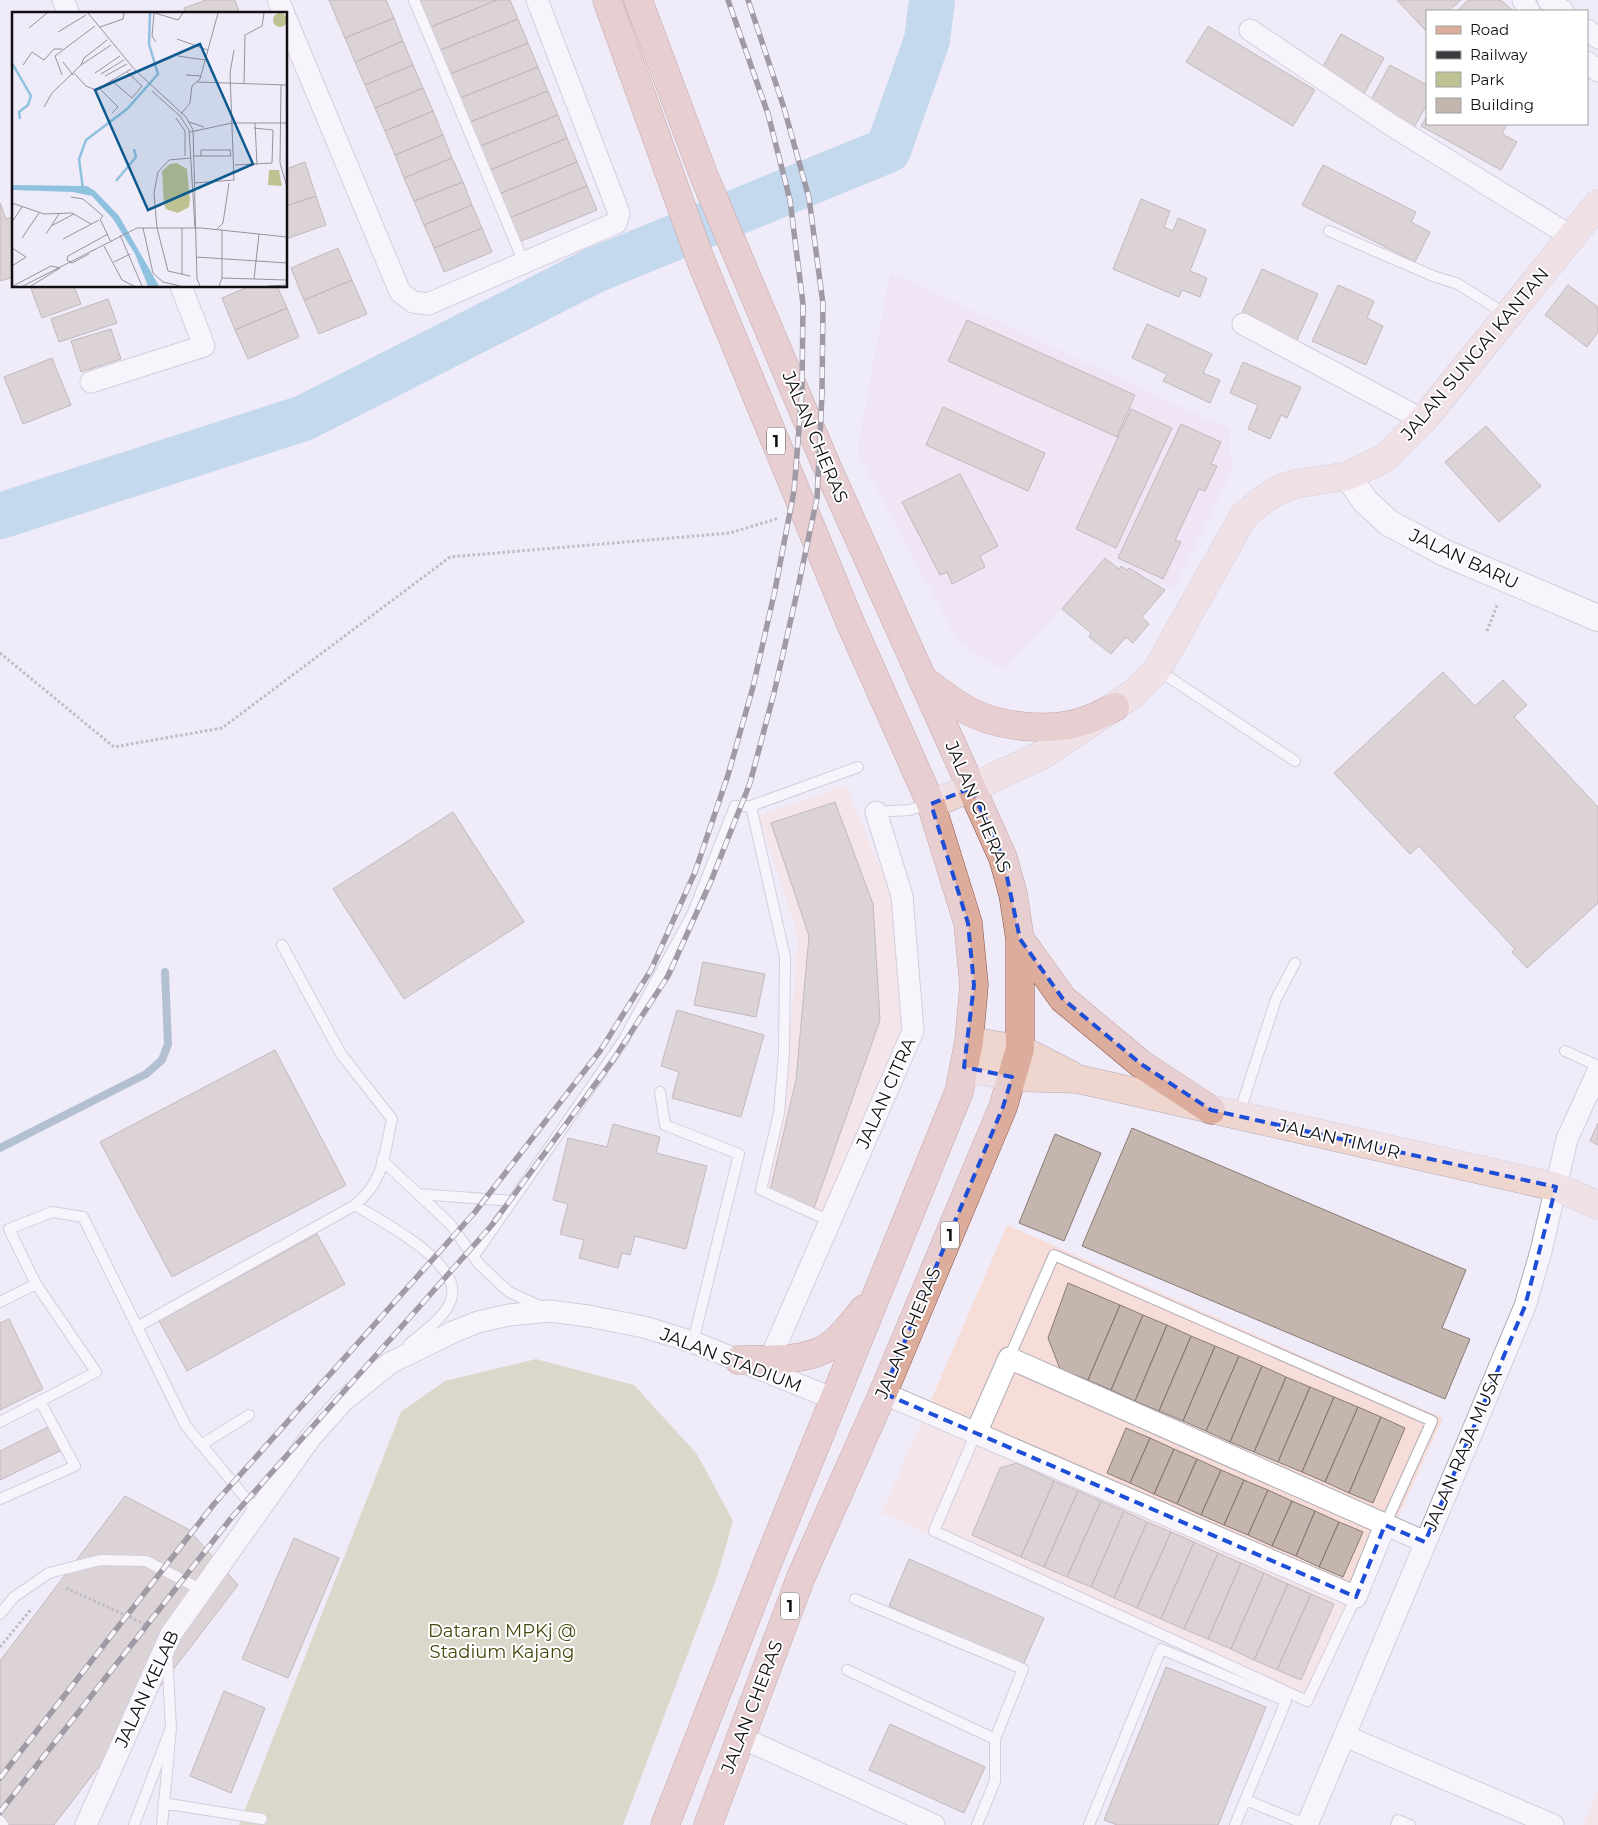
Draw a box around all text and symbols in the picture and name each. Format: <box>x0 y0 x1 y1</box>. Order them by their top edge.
legend <box>1426 10 1588 125</box>
inset map <box>12 12 288 288</box>
text: Road <box>1470 20 1509 39</box>
text: Railway <box>1470 45 1528 64</box>
text: Park <box>1470 70 1504 89</box>
text: Building <box>1470 95 1534 114</box>
street label: JALAN SUNGAI KANTAN <box>1396 263 1554 446</box>
street label: JALAN CHERAS <box>777 367 853 506</box>
road number: 1 <box>767 428 785 454</box>
street label: JALAN BARU <box>1405 524 1522 594</box>
street label: JALAN CHERAS <box>940 737 1016 876</box>
street label: JALAN CITRA <box>851 1034 920 1153</box>
street label: JALAN TIMUR <box>1275 1114 1402 1164</box>
road number: 1 <box>941 1222 959 1248</box>
street label: JALAN CHERAS <box>870 1264 946 1403</box>
street label: JALAN STADIUM <box>656 1323 805 1397</box>
street label: JALAN RAJA MUSA <box>1419 1367 1507 1536</box>
road number: 1 <box>781 1592 799 1620</box>
park label: Dataran MPKj @ Stadium Kajang <box>428 1620 576 1663</box>
street label: JALAN KELAB <box>110 1627 184 1752</box>
street label: JALAN CHERAS <box>716 1637 788 1778</box>

